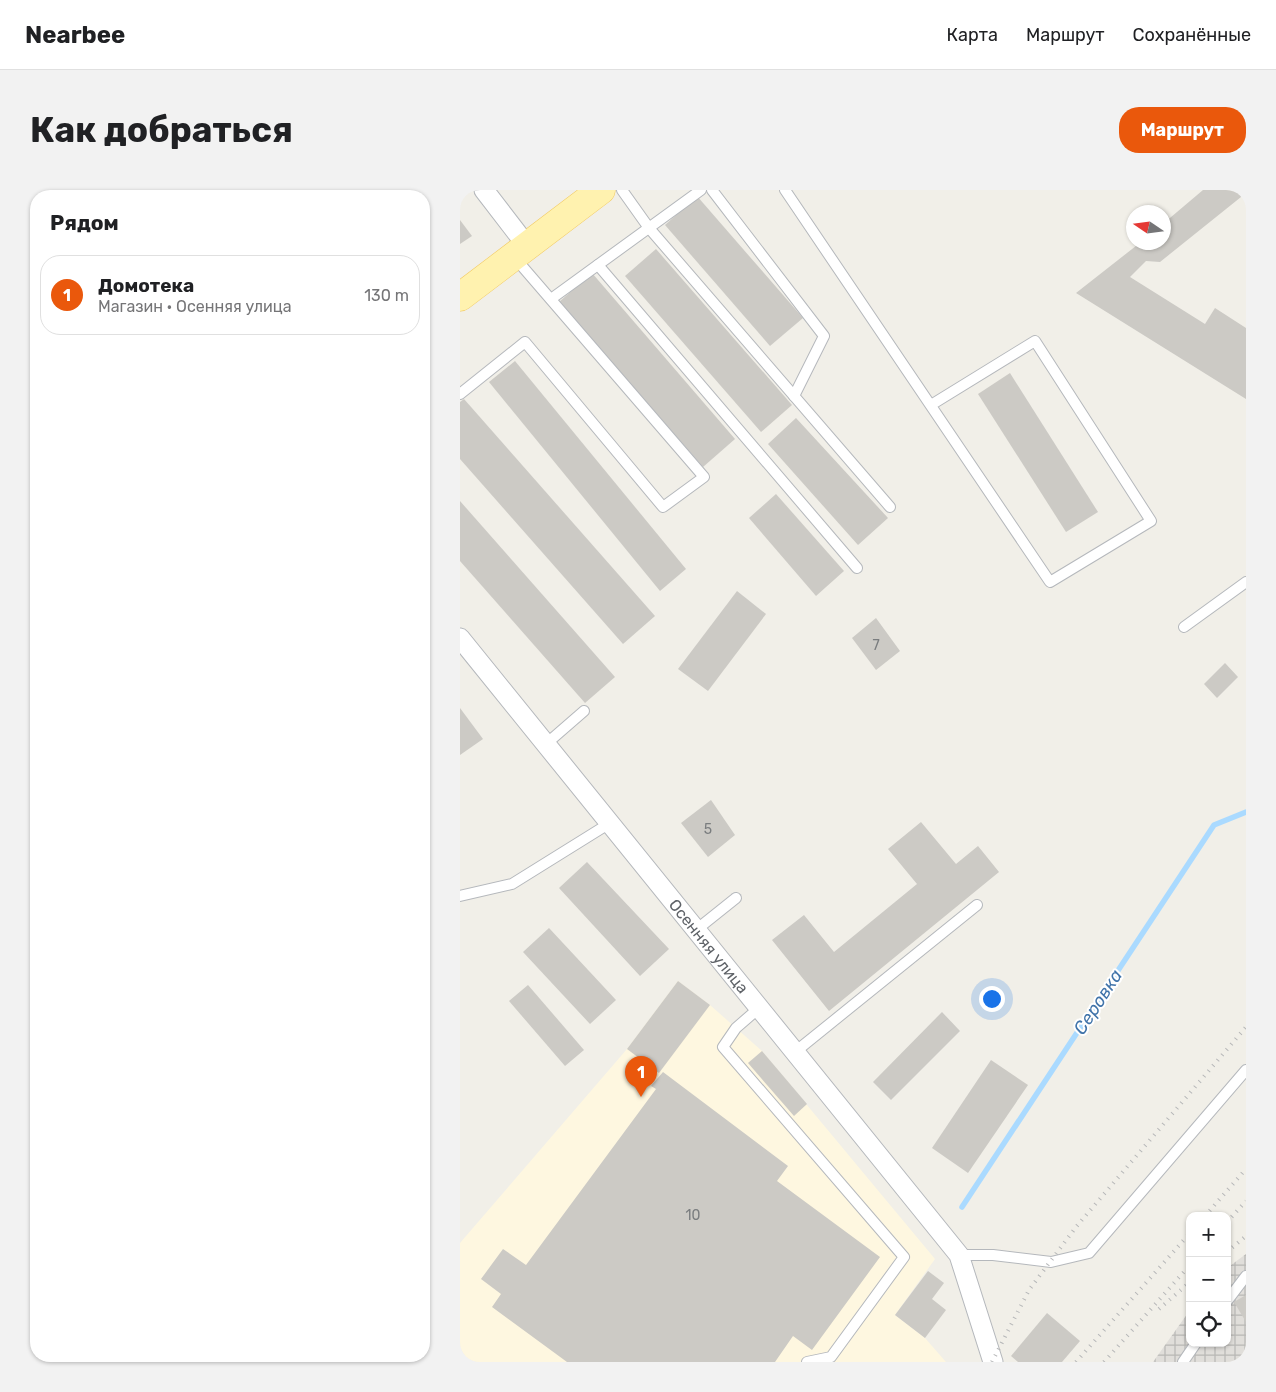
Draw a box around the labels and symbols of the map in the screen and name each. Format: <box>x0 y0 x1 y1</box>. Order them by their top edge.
north arrow <box>1126 205 1171 250</box>
house number: 7 <box>872 637 880 654</box>
house number: 5 <box>704 821 712 838</box>
street label: Осенняя улица <box>665 895 753 997</box>
water label: Серовка <box>1069 965 1127 1039</box>
your location <box>979 986 1005 1012</box>
pin: 1 <box>625 1056 657 1097</box>
house number: 10 <box>686 1207 701 1224</box>

